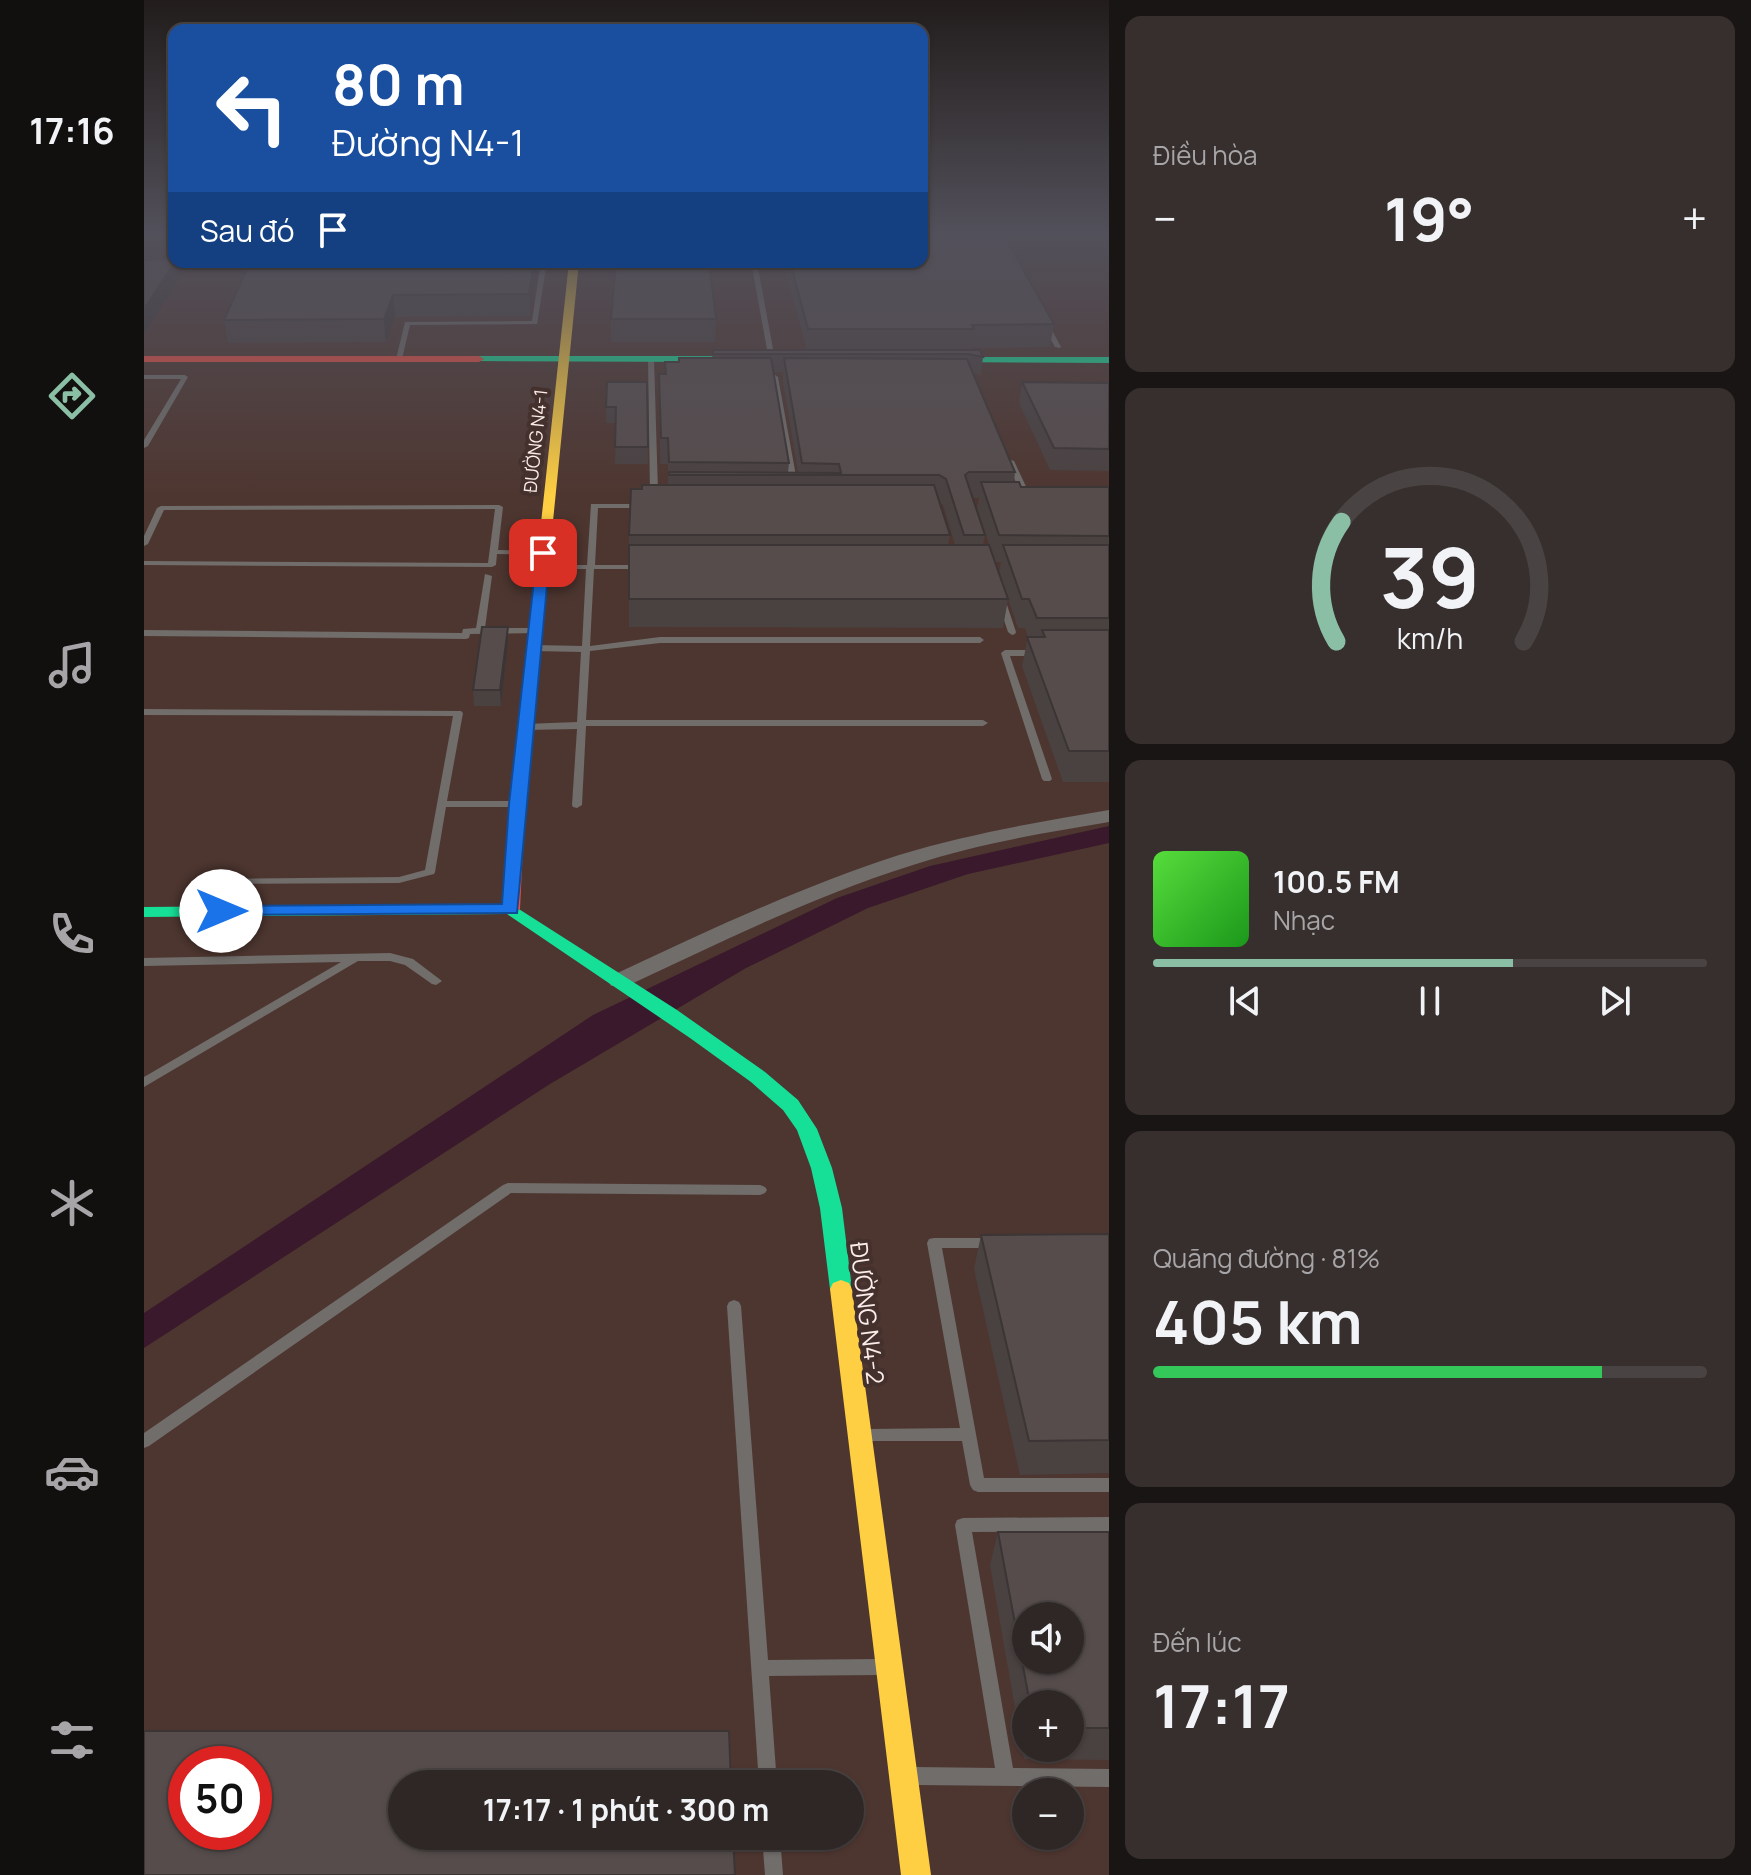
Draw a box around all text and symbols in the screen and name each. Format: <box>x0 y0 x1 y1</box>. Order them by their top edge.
text: 80 m <box>332 45 465 122</box>
icon: left <box>200 56 304 160</box>
text: 17:16 <box>29 106 115 155</box>
text: Đường N4-1 <box>332 118 524 167</box>
text: Điều hòa <box>1153 137 1257 173</box>
text: 19° <box>1384 177 1474 259</box>
text: − <box>1153 188 1177 248</box>
text: + <box>1682 188 1707 248</box>
icon: arrive <box>311 208 355 252</box>
text: Sau đó <box>200 210 295 251</box>
icon: directions <box>44 368 100 424</box>
street label: ĐƯỜNG N4-1 <box>518 388 552 494</box>
text: 39 <box>1380 518 1480 632</box>
pin <box>509 519 577 587</box>
icon: arrive <box>521 531 565 575</box>
text: km/h <box>1397 619 1463 658</box>
icon: music <box>44 637 100 693</box>
text: 100.5 FM <box>1273 861 1400 902</box>
position arrow <box>179 869 263 953</box>
text: Nhạc <box>1273 902 1335 938</box>
icon: phone <box>44 906 100 962</box>
icon: previous <box>1223 979 1267 1023</box>
icon: pause <box>1408 979 1452 1023</box>
icon: next <box>1593 979 1637 1023</box>
icon: climate <box>44 1175 100 1231</box>
street label: ĐƯỜNG N4-2 <box>843 1240 893 1386</box>
text: Quãng đường · 81% <box>1153 1240 1380 1276</box>
text: 405 km <box>1153 1280 1362 1362</box>
icon: car <box>44 1444 100 1500</box>
map controls <box>1012 1602 1084 1850</box>
button: sound <box>1012 1602 1084 1674</box>
text: Đến lúc <box>1153 1624 1242 1660</box>
text: 17:17 <box>1153 1664 1290 1746</box>
button: + <box>1012 1690 1084 1762</box>
icon: filters <box>44 1712 100 1768</box>
speed limit sign: 50 <box>168 1746 272 1850</box>
button: − <box>1012 1778 1084 1850</box>
text: 17:17 · 1 phút · 300 m <box>483 1789 769 1830</box>

